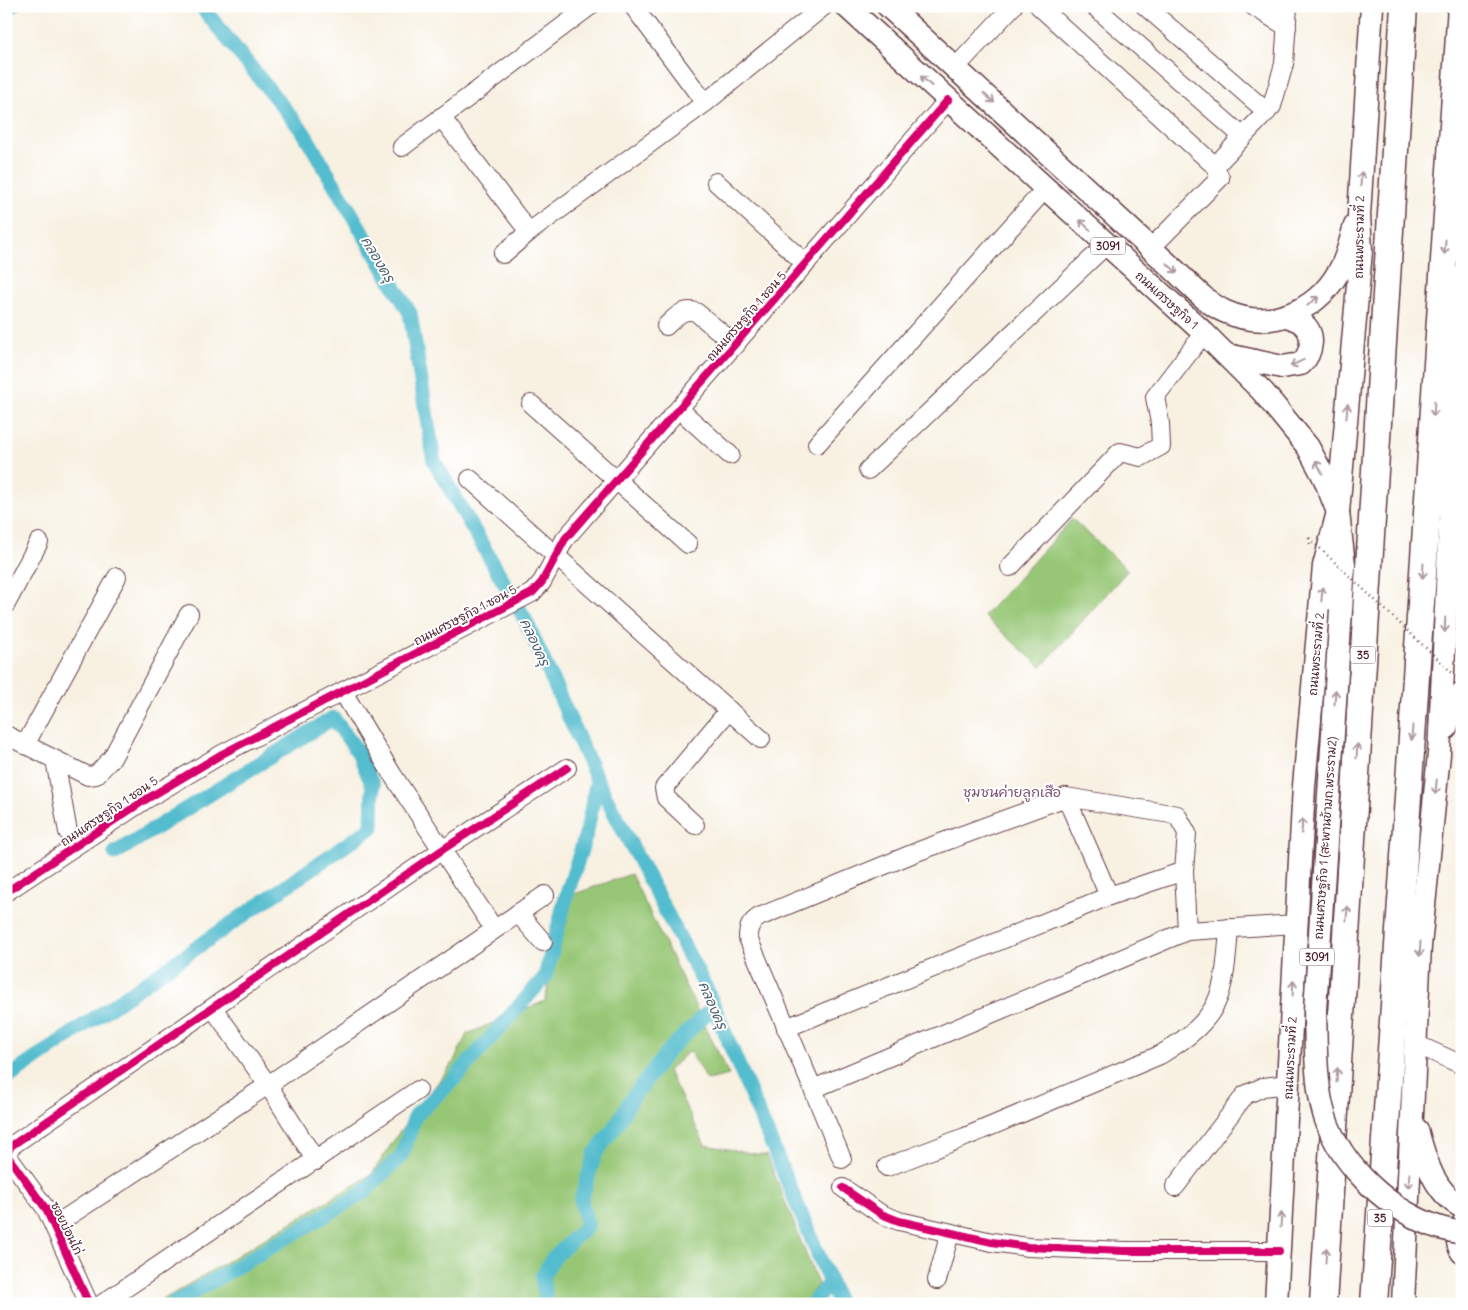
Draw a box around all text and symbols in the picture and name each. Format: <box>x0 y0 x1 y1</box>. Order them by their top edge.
one-way arrow <box>920 75 933 87</box>
one-way arrow <box>983 92 996 104</box>
one-way arrow <box>1356 172 1365 188</box>
street label: ถนนพระรามที่ 2 <box>1348 195 1367 279</box>
one-way arrow <box>1079 219 1092 231</box>
water label: คลองครุ <box>356 233 400 288</box>
road number: 3091 <box>1090 238 1126 255</box>
one-way arrow <box>1440 239 1450 255</box>
one-way arrow <box>1166 262 1179 274</box>
street label: ถนนเศรษฐกิจ 1 ซอน 5 <box>703 268 790 365</box>
street label: ถนนเศรษฐกิจ 1 <box>1132 268 1202 333</box>
one-way arrow <box>1307 296 1320 307</box>
one-way arrow <box>1290 359 1305 369</box>
one-way arrow <box>1430 401 1439 417</box>
one-way arrow <box>1342 403 1351 419</box>
one-way arrow <box>1313 460 1323 475</box>
one-way arrow <box>1419 563 1428 579</box>
street label: ถนนเศรษฐกิจ 1 ซอน 5 <box>411 581 520 649</box>
one-way arrow <box>1317 586 1326 602</box>
street label: ถนนพระรามที่ 2 <box>1302 611 1327 696</box>
water label: คลองครุ <box>514 615 555 671</box>
one-way arrow <box>1440 617 1449 633</box>
road number: 35 <box>1350 646 1376 664</box>
one-way arrow <box>1330 689 1339 705</box>
one-way arrow <box>1408 725 1417 741</box>
street label: ถนนเศรษฐกิจ 1 (สะพานข้ามถ.พระราม2) <box>1310 736 1341 940</box>
one-way arrow <box>1353 743 1362 759</box>
street label: ถนนเศรษฐกิจ 1 ซอน 5 <box>57 773 161 850</box>
one-way arrow <box>1431 779 1441 795</box>
district label: ชุมชนค่ายลูกเสือ <box>963 783 1061 802</box>
one-way arrow <box>1297 818 1307 834</box>
one-way arrow <box>1343 906 1352 922</box>
one-way arrow <box>1416 941 1425 957</box>
road number: 3091 <box>1300 949 1334 966</box>
water label: คลองครุ <box>693 978 732 1034</box>
one-way arrow <box>1289 980 1298 996</box>
street label: ถนนพระรามที่ 2 <box>1277 1015 1300 1100</box>
one-way arrow <box>1332 1068 1341 1084</box>
one-way arrow <box>1404 1173 1413 1189</box>
street label: ซอยบ่อนไก่ <box>48 1199 86 1257</box>
road number: 35 <box>1368 1210 1392 1226</box>
one-way arrow <box>1276 1212 1286 1228</box>
one-way arrow <box>1321 1247 1330 1263</box>

